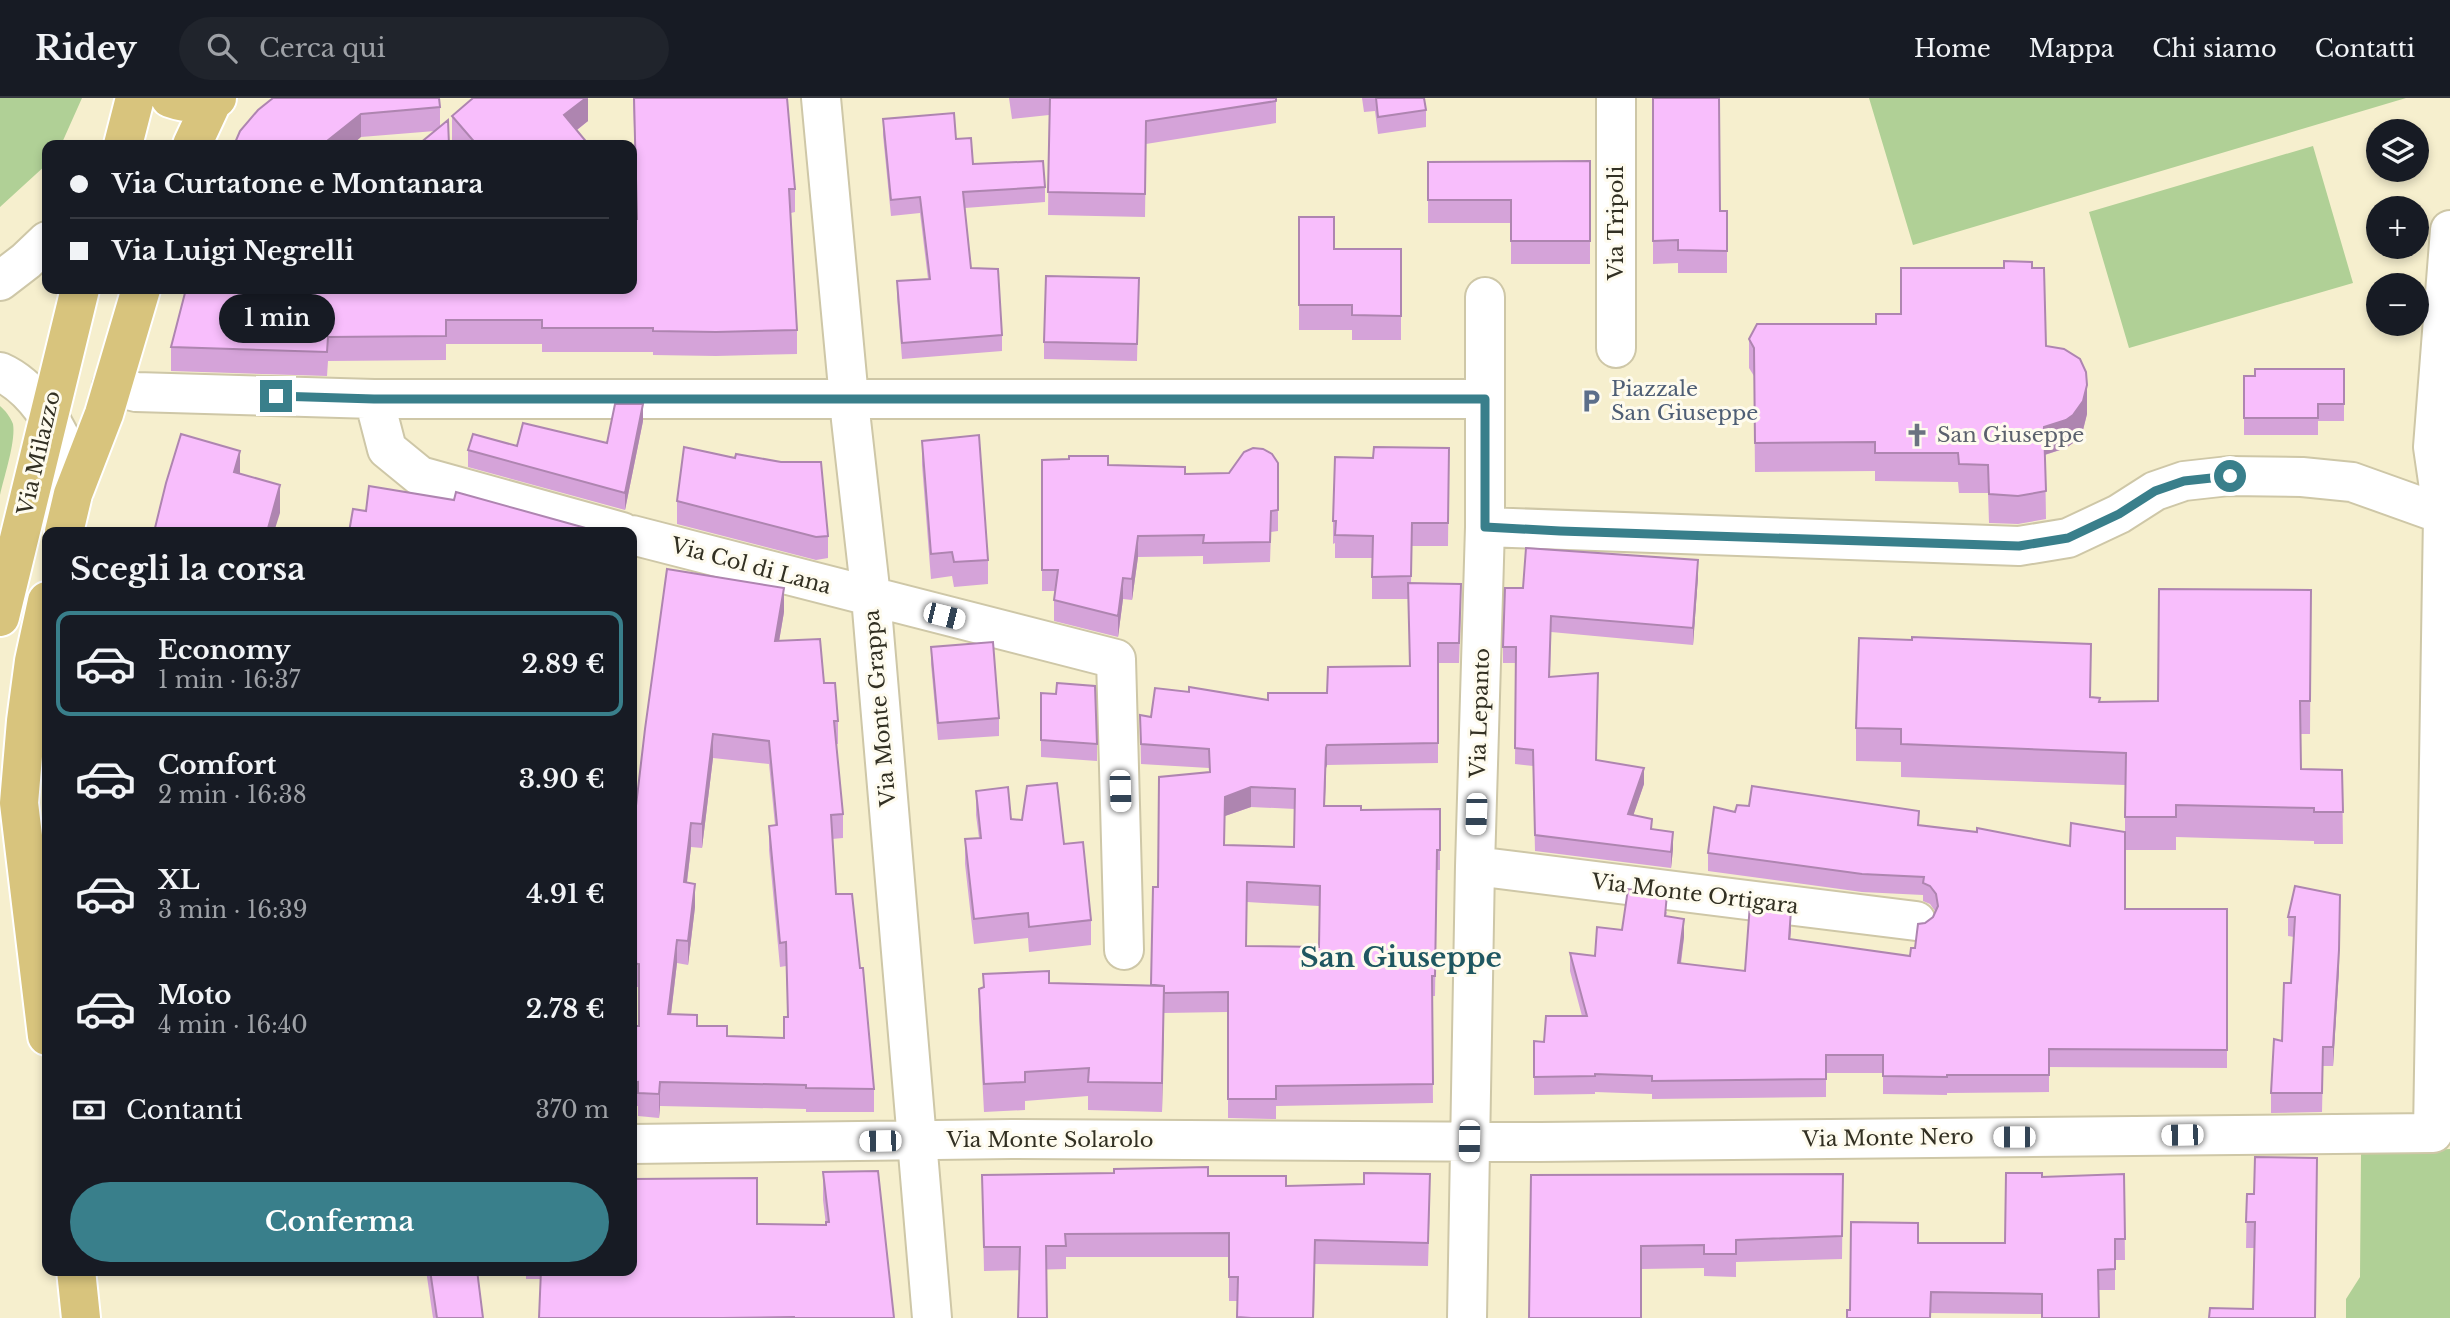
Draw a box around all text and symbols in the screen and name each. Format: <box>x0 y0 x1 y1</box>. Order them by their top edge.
search box <box>179 17 669 80</box>
text: Ridey <box>35 28 137 69</box>
icon: search <box>203 29 241 67</box>
text: Cerca qui <box>259 32 386 64</box>
text: Home <box>1914 34 1991 63</box>
text: Mappa <box>2029 34 2114 63</box>
text: Chi siamo <box>2152 34 2277 63</box>
text: Contatti <box>2315 34 2415 63</box>
map controls <box>2366 119 2429 336</box>
button: layers <box>2366 119 2429 182</box>
street label: Via Tripoli <box>1603 166 1629 281</box>
text: Via Curtatone e Montanara <box>112 168 483 200</box>
button: + <box>2366 196 2429 259</box>
text: Via Luigi Negrelli <box>112 235 354 267</box>
button: − <box>2366 273 2429 336</box>
callout: 1 min <box>218 294 334 344</box>
text: 1 min <box>244 304 310 332</box>
place label: Piazzale San Giuseppe <box>1611 376 1758 426</box>
route end <box>260 380 292 412</box>
parking icon: Piazzale San Giuseppe <box>1577 387 1605 415</box>
street label: Via Milazzo <box>12 388 66 519</box>
church icon: San Giuseppe <box>1903 421 1931 449</box>
place label: San Giuseppe <box>1937 422 2084 448</box>
route start <box>2214 460 2246 492</box>
street label: Via Col di Lana <box>667 532 834 600</box>
text: Scegli la corsa <box>70 549 306 589</box>
car <box>922 601 967 631</box>
street label: Via Monte Grappa <box>858 608 902 808</box>
icon: car <box>74 632 137 695</box>
text: Economy <box>158 634 291 666</box>
street label: Via Lepanto <box>1465 647 1495 780</box>
text: 2.89 € <box>521 648 605 680</box>
text: 1 min · 16:37 <box>158 666 300 694</box>
icon: car <box>74 747 137 810</box>
text: Comfort <box>158 749 276 781</box>
text: 3.90 € <box>519 763 605 795</box>
car <box>1109 770 1132 812</box>
text: 2 min · 16:38 <box>158 781 307 809</box>
car <box>1465 793 1488 835</box>
icon: car <box>74 862 137 925</box>
text: XL <box>158 864 200 896</box>
street label: Via Monte Ortigara <box>1589 868 1800 920</box>
text: 4.91 € <box>526 878 605 910</box>
text: 3 min · 16:39 <box>158 896 307 924</box>
district label: San Giuseppe <box>1300 940 1502 975</box>
icon: car <box>74 977 137 1040</box>
text: Moto <box>158 979 231 1011</box>
text: 2.78 € <box>526 993 605 1025</box>
text: 4 min · 16:40 <box>158 1011 308 1039</box>
icon: cash <box>70 1091 108 1129</box>
text: Contanti <box>126 1094 243 1126</box>
text: 370 m <box>536 1096 609 1124</box>
car <box>1459 1120 1480 1162</box>
street label: Via Monte Nero <box>1801 1124 1974 1153</box>
car <box>2161 1124 2204 1146</box>
street label: Via Monte Solarolo <box>945 1127 1154 1153</box>
car <box>1994 1127 2036 1148</box>
car <box>859 1130 902 1152</box>
button: Conferma <box>70 1182 609 1262</box>

